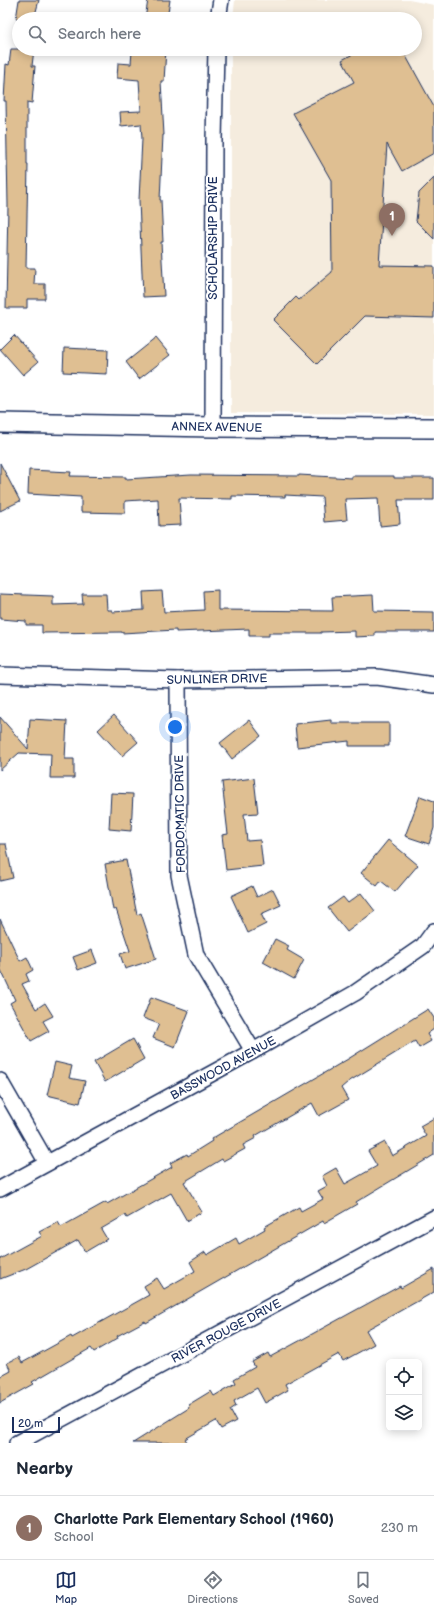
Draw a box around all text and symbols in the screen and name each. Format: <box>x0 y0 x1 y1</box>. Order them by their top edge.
search box <box>12 12 422 56</box>
icon: search <box>26 23 48 45</box>
text: Search here <box>58 25 141 44</box>
street label: SCHOLARSHIP DRIVE <box>206 176 221 300</box>
pin: 1 <box>379 203 405 236</box>
street label: ANNEX AVENUE <box>172 419 263 436</box>
street label: SUNLINER DRIVE <box>167 671 268 688</box>
your location <box>165 717 185 737</box>
street label: FORDOMATIC DRIVE <box>172 755 189 873</box>
street label: BASSWOOD AVENUE <box>168 1033 279 1104</box>
street label: RIVER ROUGE DRIVE <box>169 1296 284 1367</box>
map controls <box>386 1359 422 1431</box>
button: locate <box>386 1359 422 1395</box>
button: layers <box>386 1395 422 1431</box>
scale bar <box>12 1415 60 1434</box>
text: 20 m <box>18 1417 43 1430</box>
text: Nearby <box>16 1459 73 1479</box>
text: Charlotte Park Elementary School (1960) <box>54 1510 334 1529</box>
text: 1 <box>26 1520 32 1536</box>
text: 230 m <box>381 1520 418 1536</box>
text: School <box>54 1529 94 1545</box>
tab: Map <box>55 1569 77 1606</box>
tab: Directions <box>187 1569 238 1606</box>
tab: Saved <box>348 1569 379 1606</box>

